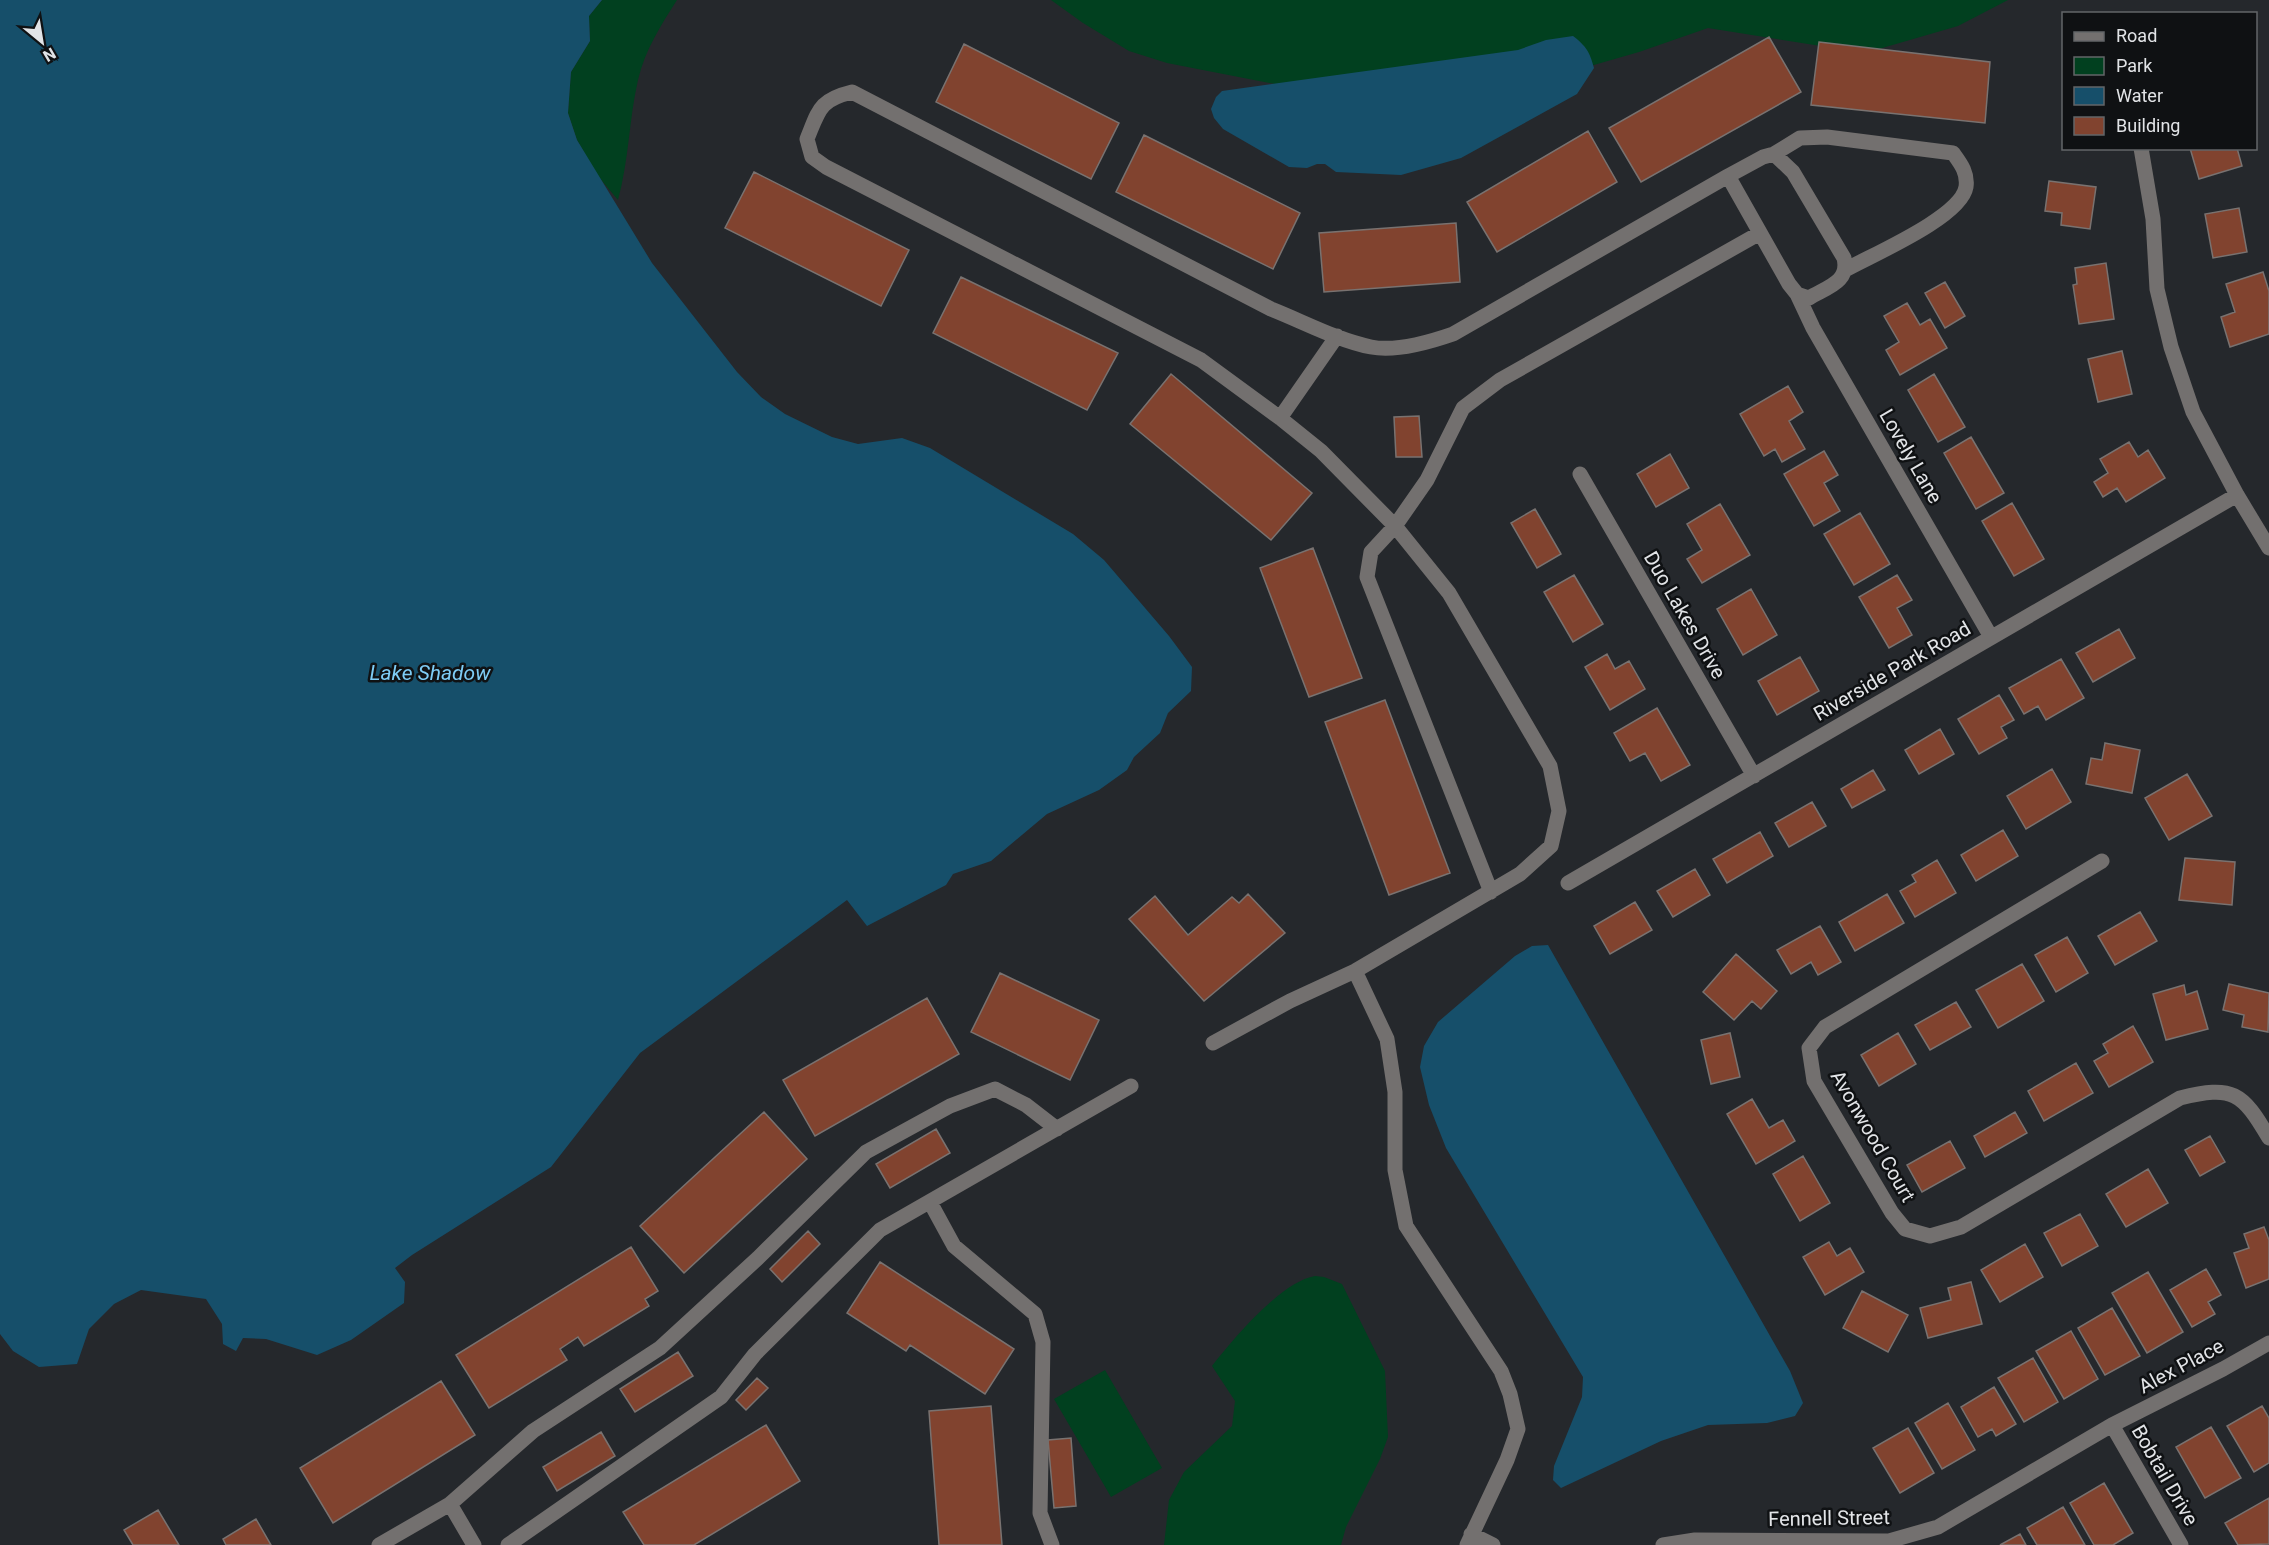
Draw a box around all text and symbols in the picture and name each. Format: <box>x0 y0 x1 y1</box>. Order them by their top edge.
north arrow <box>12 12 72 72</box>
legend <box>2062 12 2257 150</box>
text: Road <box>2116 25 2157 46</box>
text: N <box>40 44 59 66</box>
text: Park <box>2116 55 2153 76</box>
text: Water <box>2116 85 2163 106</box>
text: Building <box>2116 115 2180 136</box>
street label: Lovely Lane <box>1874 405 1948 507</box>
street label: Duo Lakes Drive <box>1639 547 1731 683</box>
street label: Riverside Park Road <box>1809 616 1975 726</box>
water label: Lake Shadow <box>370 661 491 685</box>
street label: Avonwood Court <box>1826 1066 1920 1206</box>
street label: Alex Place <box>2134 1334 2228 1398</box>
street label: Bobtail Drive <box>2127 1420 2203 1530</box>
street label: Fennell Street <box>1768 1505 1890 1531</box>

